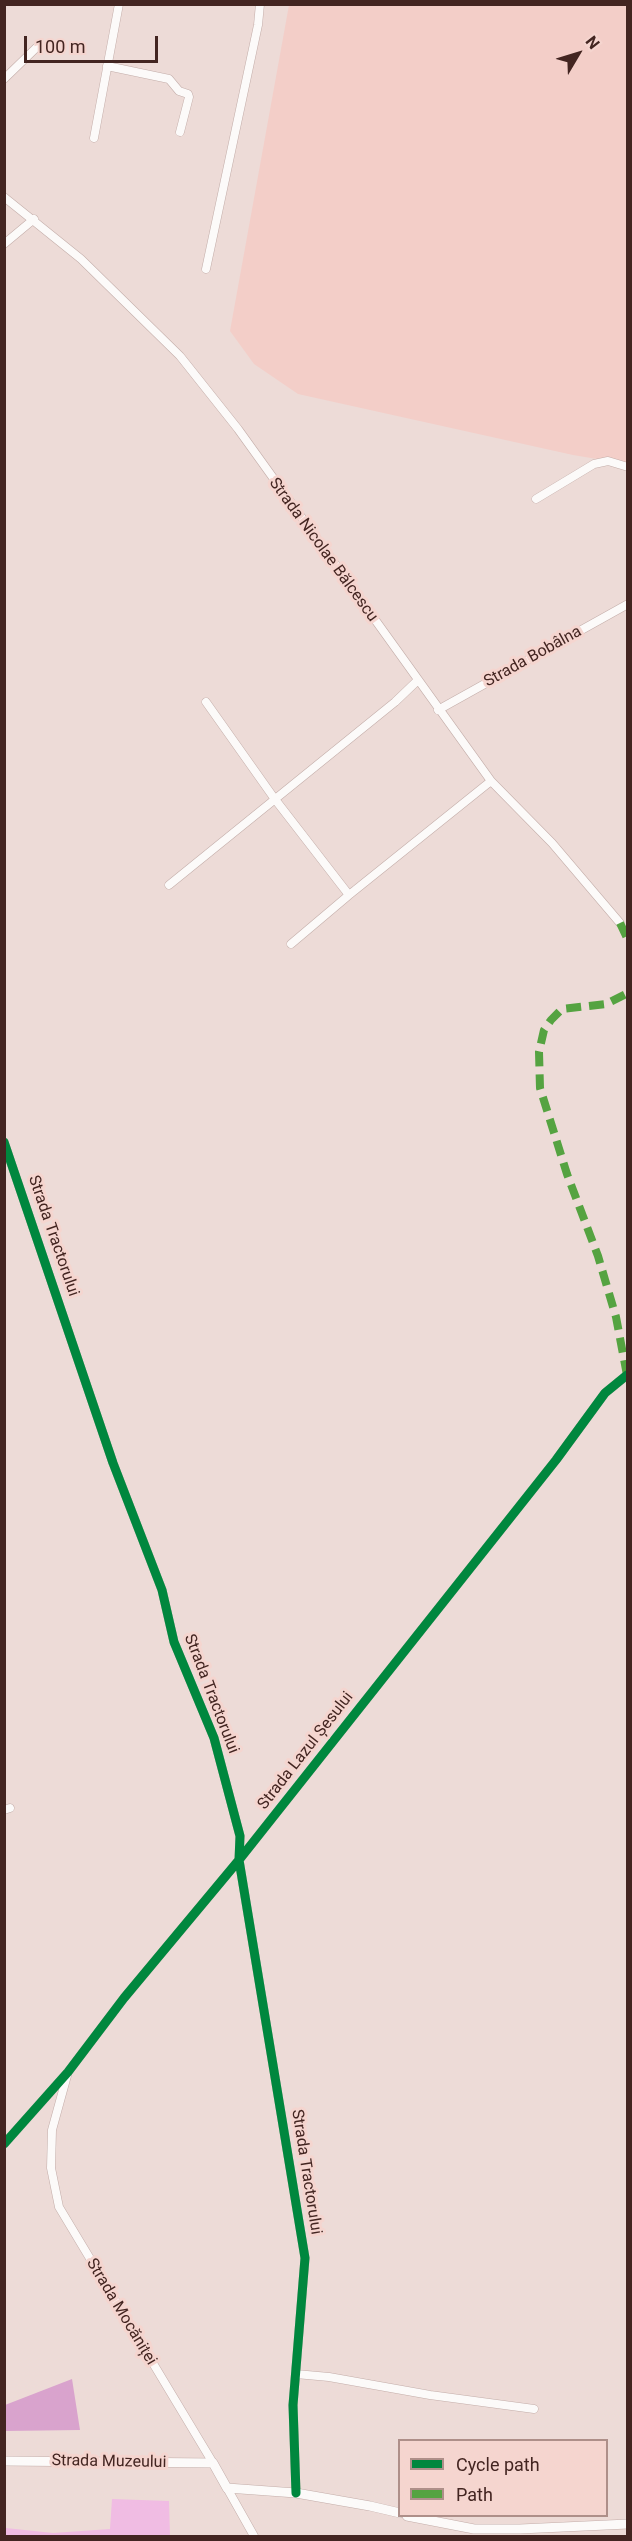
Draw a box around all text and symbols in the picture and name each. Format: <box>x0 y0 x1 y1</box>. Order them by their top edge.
scale bar <box>27 24 160 62</box>
north arrow <box>548 24 608 84</box>
text: N <box>582 32 604 53</box>
text: 100 m <box>35 36 86 57</box>
street label: Strada Nicolae Bălcescu <box>264 474 382 626</box>
street label: Strada Bobâlna <box>481 622 585 692</box>
street label: Strada Tractorului <box>23 1173 83 1299</box>
street label: Strada Tractorului <box>179 1632 243 1756</box>
street label: Strada Lazul Șesului <box>254 1688 358 1814</box>
street label: Strada Tractorului <box>287 2108 325 2236</box>
street label: Strada Mocăniței <box>82 2255 160 2369</box>
legend <box>398 2439 608 2517</box>
street label: Strada Muzeului <box>51 2451 167 2473</box>
text: Cycle path <box>456 2454 540 2475</box>
text: Path <box>456 2484 493 2505</box>

